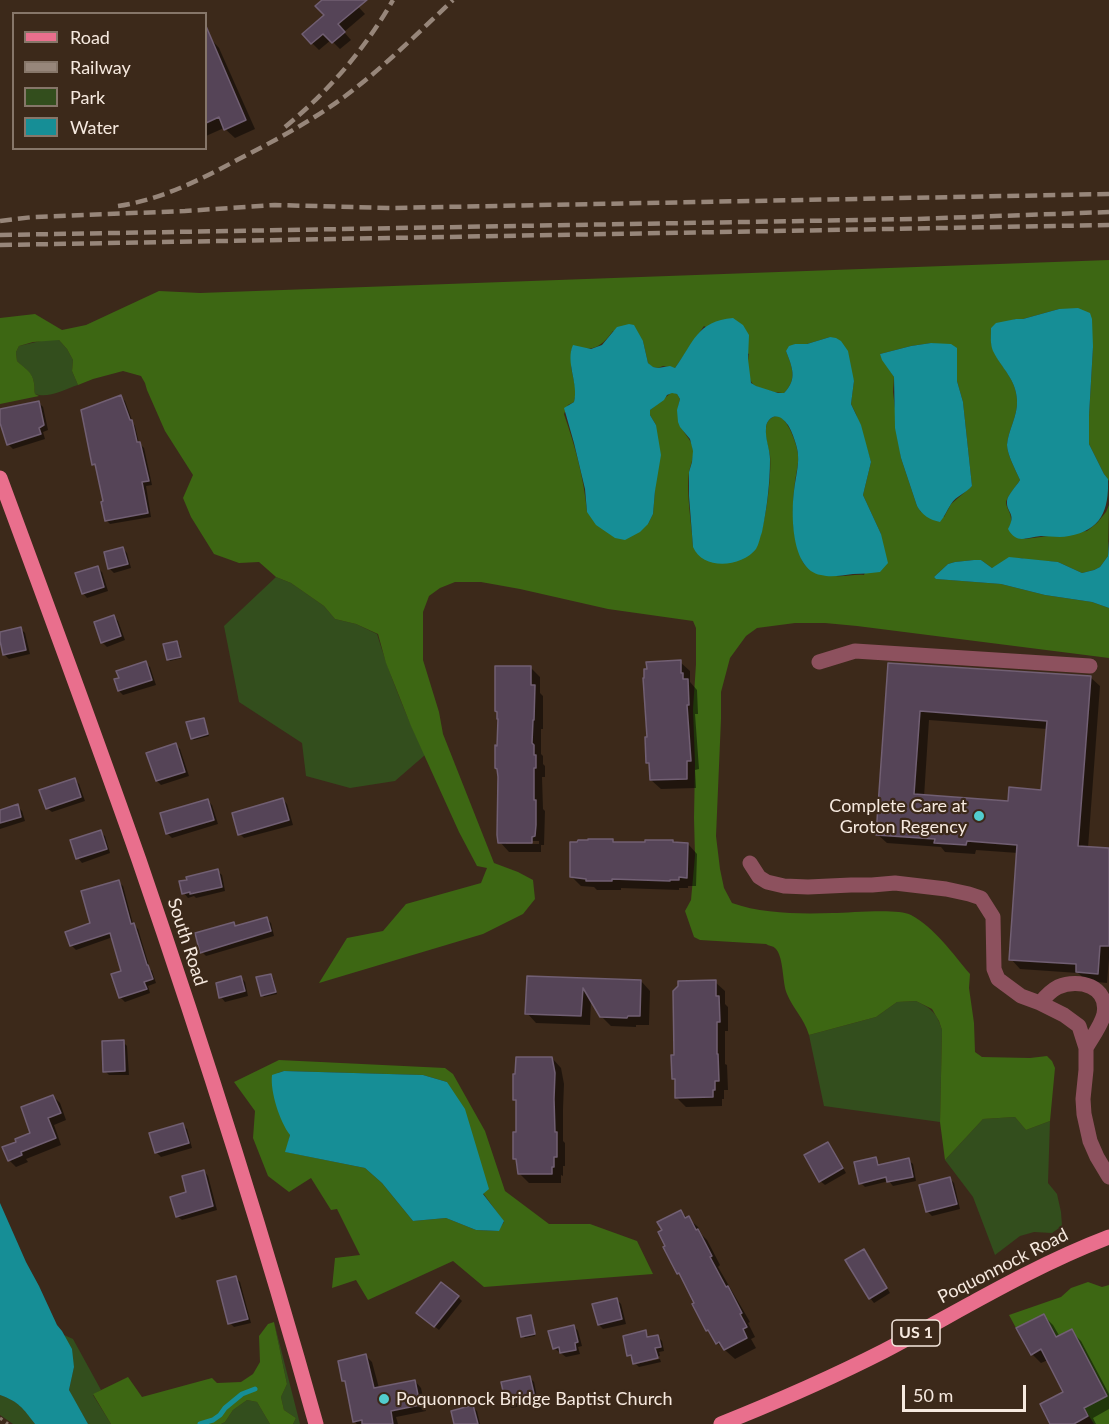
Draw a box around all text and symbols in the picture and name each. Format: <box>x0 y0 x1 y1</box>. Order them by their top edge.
legend <box>12 12 207 150</box>
text: Road <box>70 26 110 48</box>
text: Railway <box>70 56 131 78</box>
text: Park <box>70 86 105 108</box>
text: Water <box>70 116 119 138</box>
place label: Complete Care at Groton Regency <box>829 795 967 838</box>
marker: Complete Care at Groton Regency <box>972 809 986 823</box>
street label: South Road <box>163 895 211 989</box>
street label: Poquonnock Road <box>934 1224 1072 1308</box>
road number: US 1 <box>892 1320 940 1346</box>
scale bar <box>905 1373 1030 1411</box>
text: 50 m <box>913 1384 953 1406</box>
place label: Poquonnock Bridge Baptist Church <box>396 1388 672 1410</box>
marker: Poquonnock Bridge Baptist Church <box>377 1392 391 1406</box>

